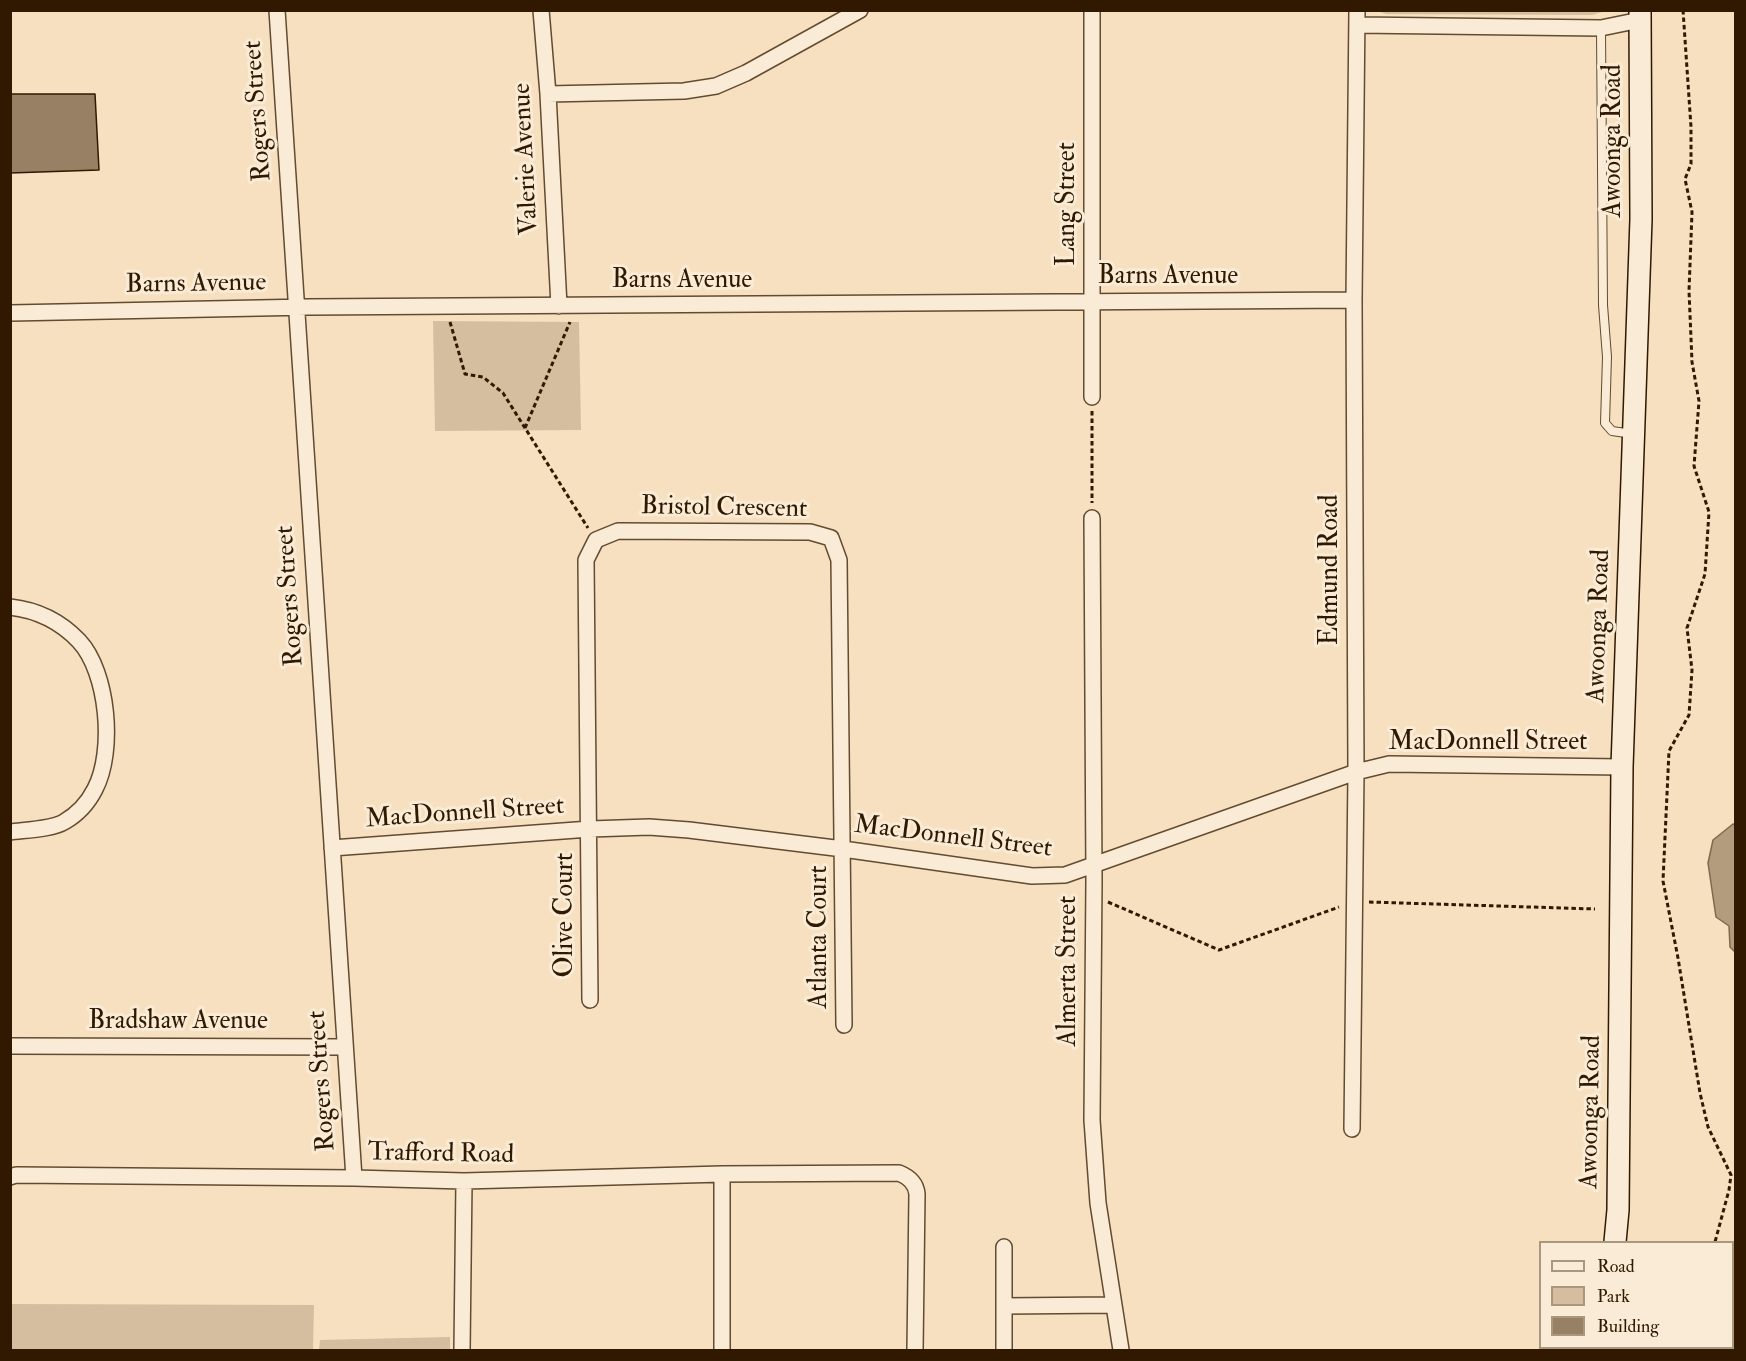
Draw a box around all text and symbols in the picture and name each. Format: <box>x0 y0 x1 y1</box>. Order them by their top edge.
street label: Rogers Street <box>239 39 279 183</box>
street label: Awoonga Road <box>1598 64 1630 218</box>
street label: Valerie Avenue <box>507 82 547 236</box>
street label: Lang Street <box>1052 142 1084 266</box>
street label: Barns Avenue <box>1098 261 1238 293</box>
street label: Barns Avenue <box>612 265 752 297</box>
street label: Barns Avenue <box>126 268 266 302</box>
street label: Bristol Crescent <box>640 492 808 526</box>
street label: Edmund Road <box>1315 495 1347 645</box>
street label: Rogers Street <box>271 524 311 668</box>
street label: Awoonga Road <box>1582 549 1618 703</box>
street label: MacDonnell Street <box>1389 727 1587 759</box>
street label: MacDonnell Street <box>365 792 565 836</box>
street label: MacDonnell Street <box>852 810 1054 866</box>
street label: Olive Court <box>550 853 582 977</box>
street label: Atlanta Court <box>804 865 836 1009</box>
street label: Almerta Street <box>1053 895 1085 1047</box>
street label: Bradshaw Avenue <box>88 1006 268 1038</box>
street label: Rogers Street <box>303 1009 343 1153</box>
street label: Awoonga Road <box>1575 1035 1609 1189</box>
street label: Trafford Road <box>368 1138 514 1172</box>
legend <box>1539 1241 1734 1349</box>
text: Road <box>1597 1255 1635 1278</box>
text: Park <box>1597 1285 1630 1308</box>
text: Building <box>1597 1315 1659 1338</box>

